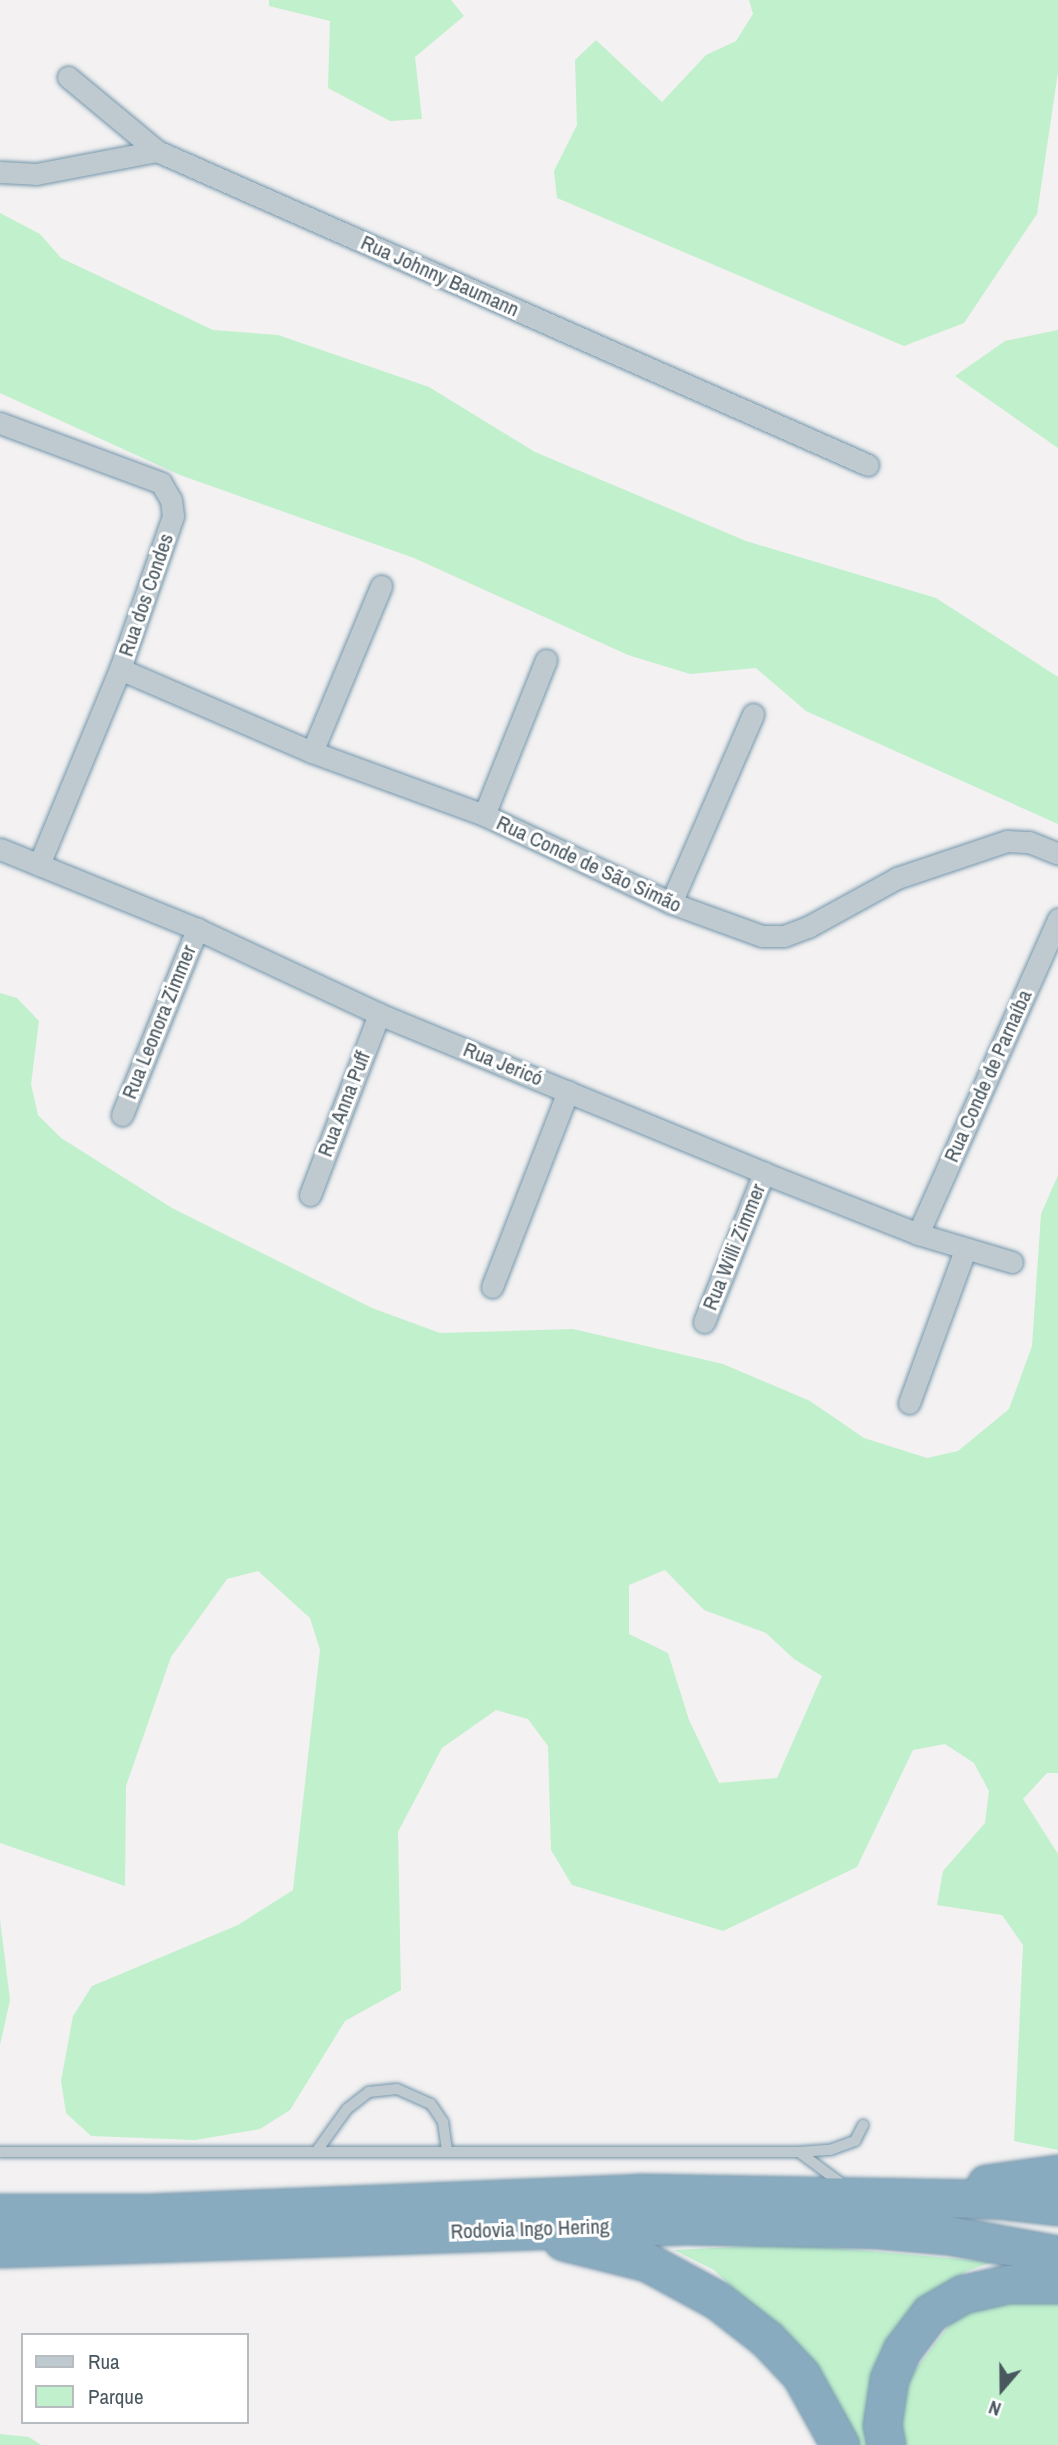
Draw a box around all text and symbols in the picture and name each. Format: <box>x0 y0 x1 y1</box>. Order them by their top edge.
street label: Rua Johnny Baumann <box>357 230 523 322</box>
street label: Rua dos Condes <box>113 530 179 660</box>
street label: Rua Conde de São Simão <box>493 810 685 918</box>
street label: Rua Leonora Zimmer <box>117 941 201 1103</box>
street label: Rua Conde de Parnaíba <box>939 986 1037 1166</box>
street label: Rua Jericó <box>460 1037 546 1091</box>
street label: Rua Anna Puff <box>312 1047 376 1161</box>
street label: Rua Willi Zimmer <box>697 1180 771 1314</box>
street label: Rodovia Ingo Hering <box>450 2214 610 2244</box>
legend <box>21 2333 248 2424</box>
text: Rua <box>88 2347 120 2376</box>
north arrow <box>967 2354 1037 2424</box>
text: Parque <box>88 2382 144 2411</box>
text: N <box>985 2395 1005 2423</box>

